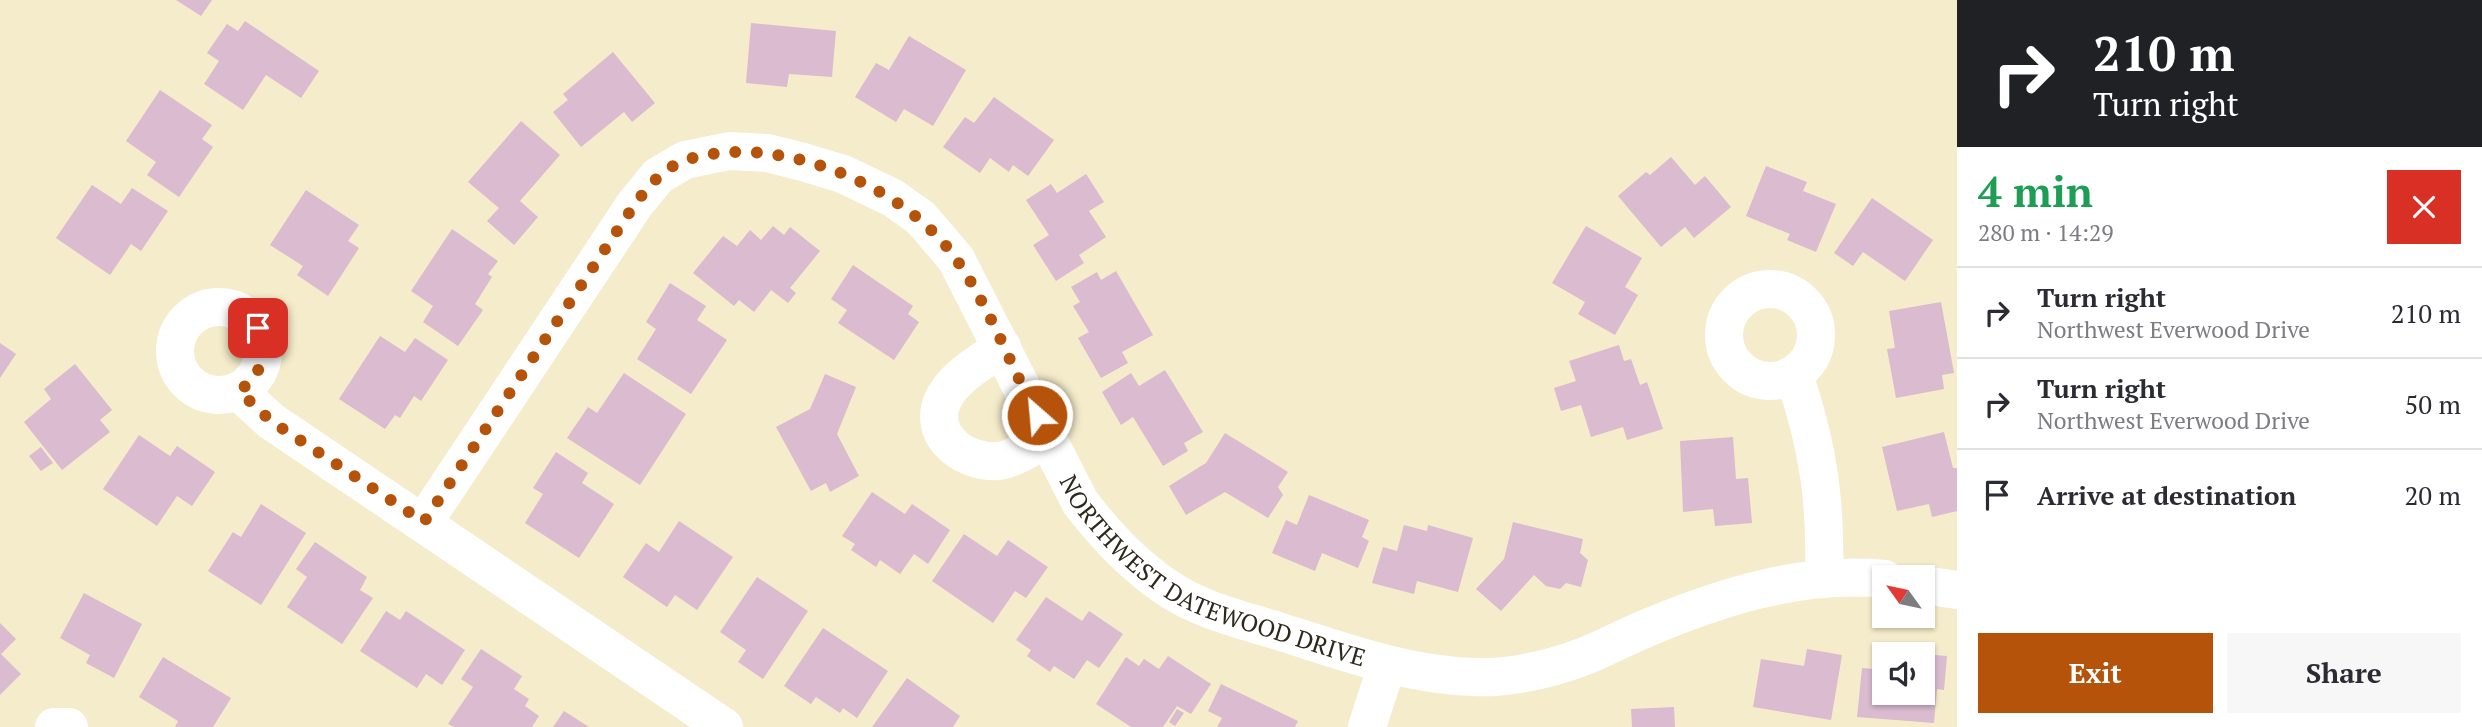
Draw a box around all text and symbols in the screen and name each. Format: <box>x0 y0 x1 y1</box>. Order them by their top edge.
text: 210 m <box>2093 20 2235 85</box>
icon: right <box>1978 28 2069 119</box>
text: Turn right <box>2093 83 2239 125</box>
text: 4 min <box>1978 163 2093 219</box>
button: close <box>2387 170 2461 244</box>
text: 280 m · 14:29 <box>1978 217 2113 248</box>
text: Turn right <box>2037 280 2166 314</box>
icon: right <box>1978 294 2016 332</box>
text: 210 m <box>2391 296 2461 330</box>
pin <box>228 298 288 358</box>
icon: arrive <box>239 309 277 347</box>
text: Northwest Everwood Drive <box>2037 314 2310 345</box>
text: Turn right <box>2037 371 2166 405</box>
position arrow <box>1000 378 1074 452</box>
icon: right <box>1978 385 2016 423</box>
text: 50 m <box>2405 387 2461 421</box>
text: Northwest Everwood Drive <box>2037 405 2310 436</box>
street label: NORTHWEST DATEWOOD DRIVE <box>1053 469 1369 674</box>
icon: arrive <box>1978 476 2016 514</box>
text: Arrive at destination <box>2037 478 2296 512</box>
text: 20 m <box>2405 478 2461 512</box>
north arrow <box>1872 565 1936 628</box>
map controls <box>1872 565 1935 705</box>
button: Exit <box>1978 633 2213 713</box>
button: Share <box>2227 633 2461 713</box>
button: sound <box>1872 642 1935 705</box>

